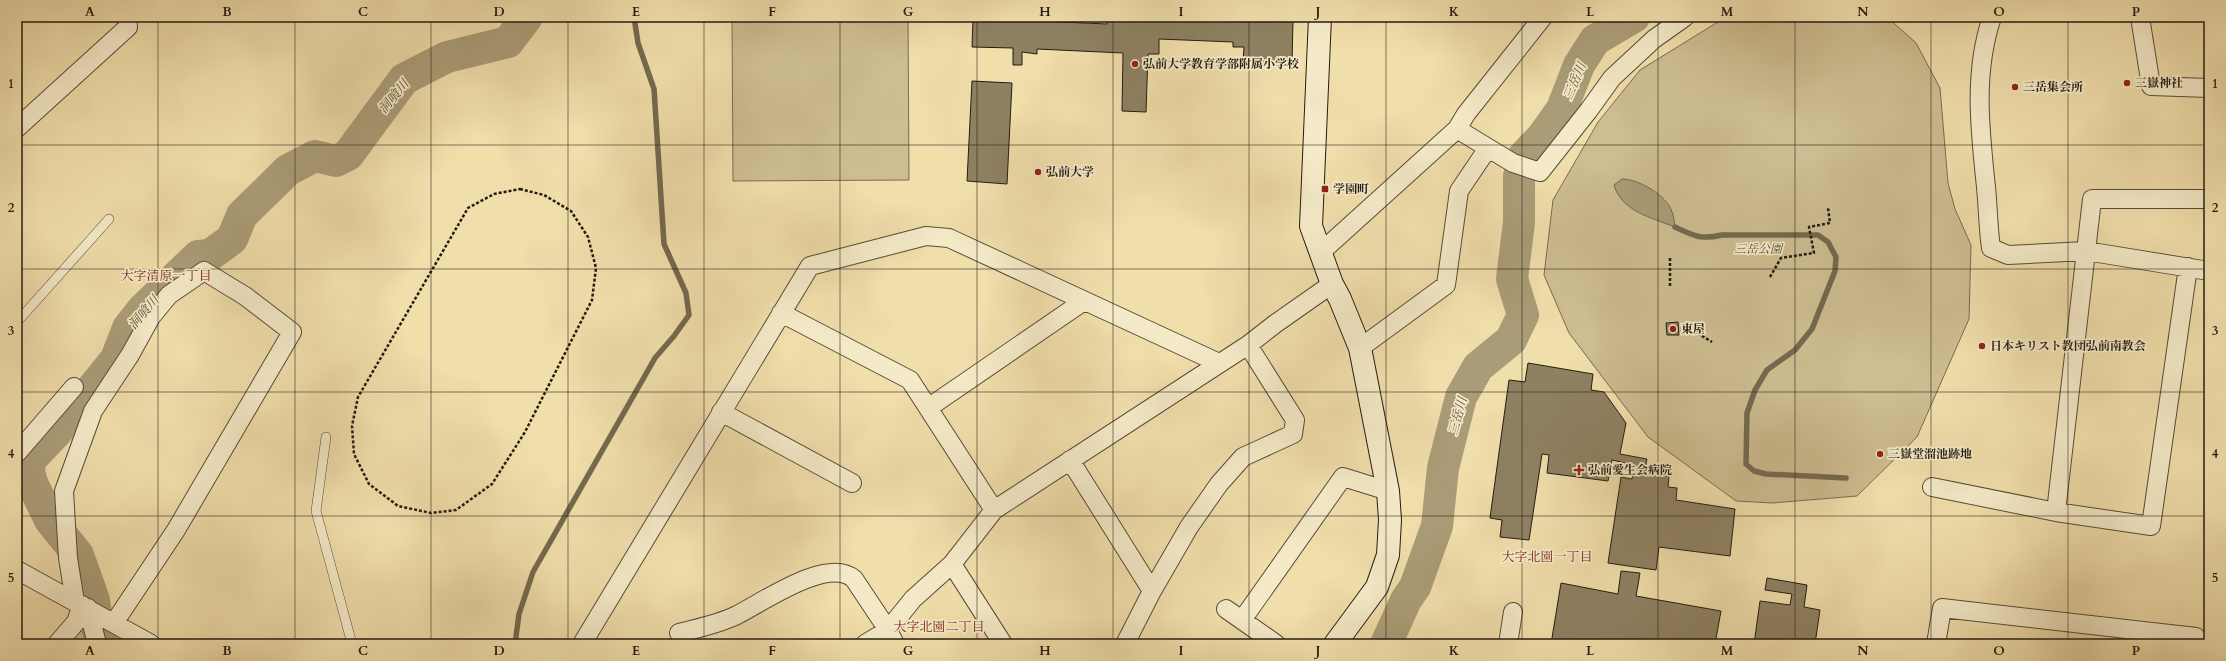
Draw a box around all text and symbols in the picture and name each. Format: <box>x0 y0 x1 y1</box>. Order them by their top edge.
text: A <box>85 3 95 21</box>
text: B <box>222 3 232 21</box>
text: C <box>358 3 368 21</box>
text: D <box>493 3 505 21</box>
text: E <box>632 3 640 21</box>
text: F <box>768 3 776 21</box>
text: G <box>903 3 914 21</box>
text: H <box>1039 3 1051 21</box>
text: I <box>1178 3 1184 21</box>
text: J <box>1314 3 1321 21</box>
text: K <box>1449 3 1460 21</box>
text: L <box>1586 3 1595 21</box>
text: M <box>1721 3 1734 21</box>
text: N <box>1857 3 1869 21</box>
text: O <box>1993 3 2005 21</box>
text: P <box>2132 3 2140 21</box>
place label: 弘前大学教育学部附属小学校 <box>1143 56 1299 72</box>
water label: 三岳川 <box>1559 58 1592 103</box>
marker: 弘前大学教育学部附属小学校 <box>1130 59 1140 69</box>
water label: 洞喰川 <box>374 74 414 117</box>
text: 1 <box>8 75 14 93</box>
place label: 三嶽神社 <box>2135 75 2183 91</box>
text: 1 <box>2212 75 2218 93</box>
marker: 三嶽神社 <box>2122 78 2132 88</box>
place label: 三岳集会所 <box>2023 79 2083 95</box>
marker: 三岳集会所 <box>2010 82 2020 92</box>
place label: 弘前大学 <box>1046 164 1094 180</box>
marker: 弘前大学 <box>1033 167 1043 177</box>
place label: 学園町 <box>1333 181 1369 197</box>
marker: 学園町 <box>1320 184 1330 194</box>
text: 2 <box>8 199 15 217</box>
text: 2 <box>2212 199 2219 217</box>
park label: 三岳公園 <box>1734 241 1784 257</box>
district label: 大字清原一丁目 <box>120 267 212 285</box>
water label: 洞喰川 <box>124 291 165 333</box>
place label: 東屋 <box>1681 321 1705 337</box>
text: 3 <box>8 322 15 340</box>
text: 3 <box>2212 322 2219 340</box>
marker: 東屋 <box>1668 324 1678 334</box>
place label: 日本キリスト教団弘前南教会 <box>1990 338 2146 354</box>
marker: 日本キリスト教団弘前南教会 <box>1977 341 1987 351</box>
water label: 三岳川 <box>1444 393 1473 438</box>
text: 4 <box>8 445 15 463</box>
text: 4 <box>2212 445 2219 463</box>
place label: 三嶽堂溜池跡地 <box>1888 446 1972 462</box>
marker: 三嶽堂溜池跡地 <box>1875 449 1885 459</box>
place label: 弘前愛生会病院 <box>1588 462 1672 478</box>
marker: 弘前愛生会病院 <box>1573 464 1585 476</box>
district label: 大字北園一丁目 <box>1501 548 1593 566</box>
text: 5 <box>8 569 14 587</box>
text: 5 <box>2212 569 2218 587</box>
district label: 大字北園二丁目 <box>893 618 985 636</box>
text: A <box>85 642 95 660</box>
text: B <box>222 642 232 660</box>
text: C <box>358 642 368 660</box>
text: D <box>493 642 505 660</box>
text: E <box>632 642 640 660</box>
text: F <box>768 642 776 660</box>
text: G <box>903 642 914 660</box>
text: H <box>1039 642 1051 660</box>
text: I <box>1178 642 1184 660</box>
text: J <box>1314 642 1321 660</box>
text: K <box>1449 642 1460 660</box>
text: L <box>1586 642 1595 660</box>
text: M <box>1721 642 1734 660</box>
text: N <box>1857 642 1869 660</box>
text: O <box>1993 642 2005 660</box>
text: P <box>2132 642 2140 660</box>

